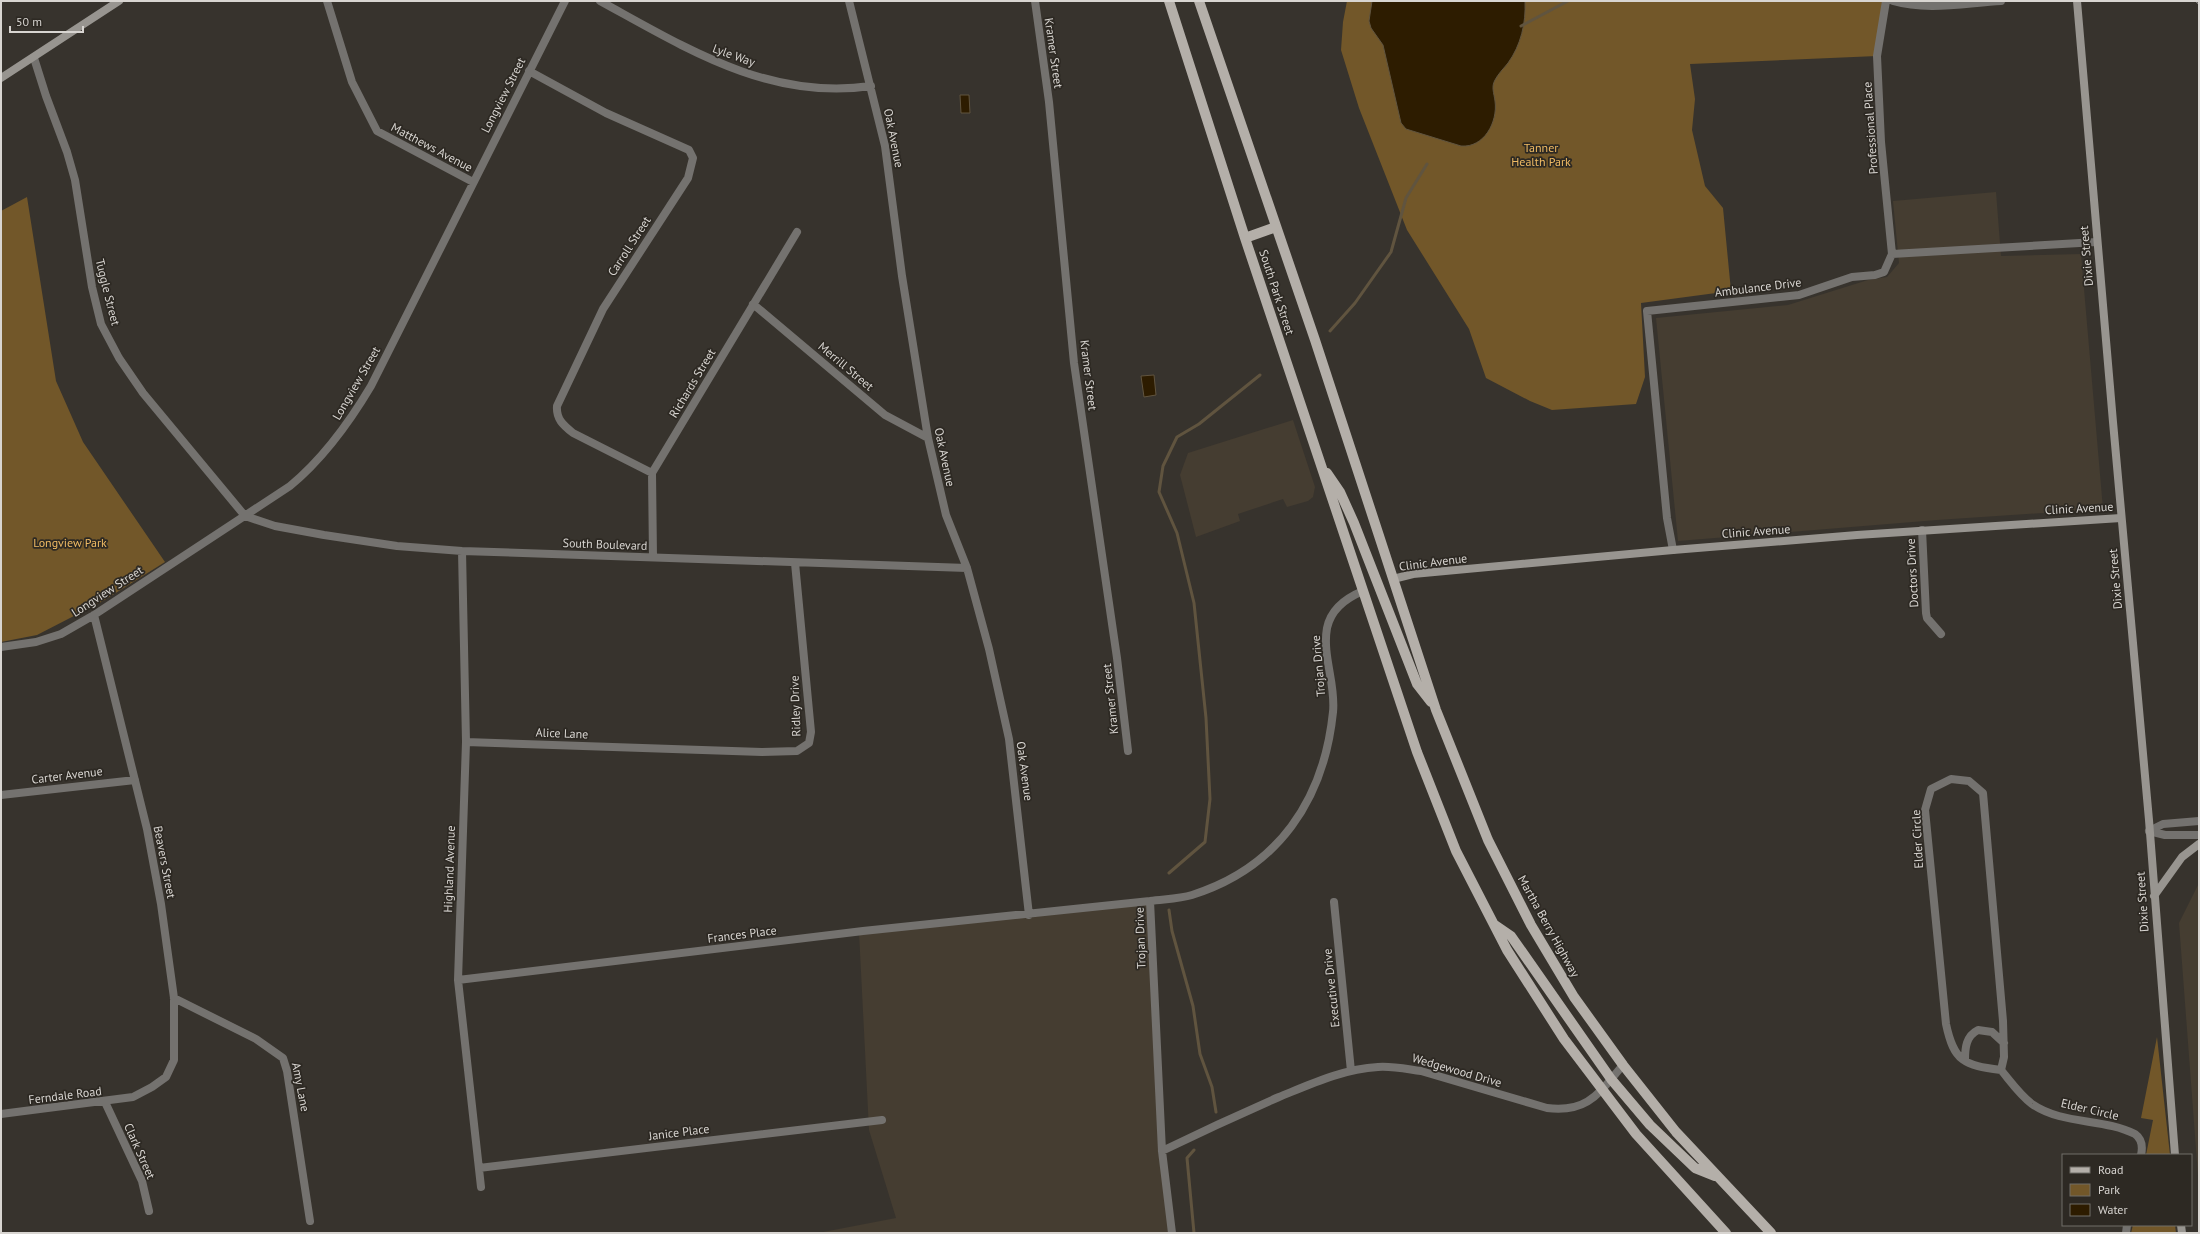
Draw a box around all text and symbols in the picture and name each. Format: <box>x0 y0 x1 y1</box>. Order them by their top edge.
scale bar <box>10 8 83 34</box>
text: 50 m <box>16 14 42 29</box>
street label: Kramer Street <box>1042 17 1066 89</box>
street label: Lyle Way <box>711 40 758 70</box>
street label: Longview Street <box>478 55 528 135</box>
street label: Professional Place <box>1859 81 1881 175</box>
street label: Oak Avenue <box>881 107 907 169</box>
street label: Matthews Avenue <box>389 119 475 175</box>
park label: Tanner Health Park <box>1511 140 1571 169</box>
street label: Carroll Street <box>604 213 654 279</box>
street label: Dixie Street <box>2076 225 2096 287</box>
street label: South Park Street <box>1256 248 1298 336</box>
street label: Tuggle Street <box>92 257 124 327</box>
street label: Ambulance Drive <box>1714 274 1802 300</box>
street label: Merrill Street <box>815 338 877 394</box>
street label: Kramer Street <box>1077 339 1101 411</box>
street label: Longview Street <box>329 344 383 422</box>
street label: Richards Street <box>666 346 718 420</box>
street label: Oak Avenue <box>931 426 959 488</box>
street label: Clinic Avenue <box>2044 499 2114 517</box>
street label: Clinic Avenue <box>1721 521 1791 541</box>
park label: Longview Park <box>33 535 107 550</box>
street label: South Boulevard <box>562 535 648 553</box>
street label: Doctors Drive <box>1903 538 1921 608</box>
street label: Dixie Street <box>2105 548 2125 610</box>
street label: Clinic Avenue <box>1398 550 1468 574</box>
street label: Longview Street <box>68 562 146 620</box>
street label: Trojan Drive <box>1308 635 1328 697</box>
street label: Kramer Street <box>1099 663 1121 735</box>
street label: Ridley Drive <box>786 675 804 737</box>
street label: Alice Lane <box>535 725 589 741</box>
street label: Oak Avenue <box>1013 740 1037 802</box>
street label: Carter Avenue <box>31 763 103 787</box>
street label: Elder Circle <box>1908 809 1926 869</box>
street label: Beavers Street <box>151 824 179 900</box>
street label: Highland Avenue <box>440 825 458 913</box>
street label: Dixie Street <box>2132 871 2152 933</box>
street label: Martha Berry Highway <box>1515 873 1583 980</box>
street label: Trojan Drive <box>1131 907 1149 969</box>
street label: Frances Place <box>707 922 777 946</box>
street label: Executive Drive <box>1319 948 1343 1028</box>
street label: Wedgewood Drive <box>1410 1050 1504 1090</box>
street label: Amy Lane <box>289 1061 313 1113</box>
street label: Ferndale Road <box>28 1083 102 1107</box>
street label: Elder Circle <box>2060 1095 2120 1123</box>
street label: Clark Street <box>121 1121 159 1181</box>
street label: Janice Place <box>647 1121 710 1143</box>
legend <box>2062 1154 2192 1226</box>
text: Road <box>2098 1162 2123 1177</box>
text: Park <box>2098 1182 2120 1197</box>
text: Water <box>2098 1202 2128 1217</box>

